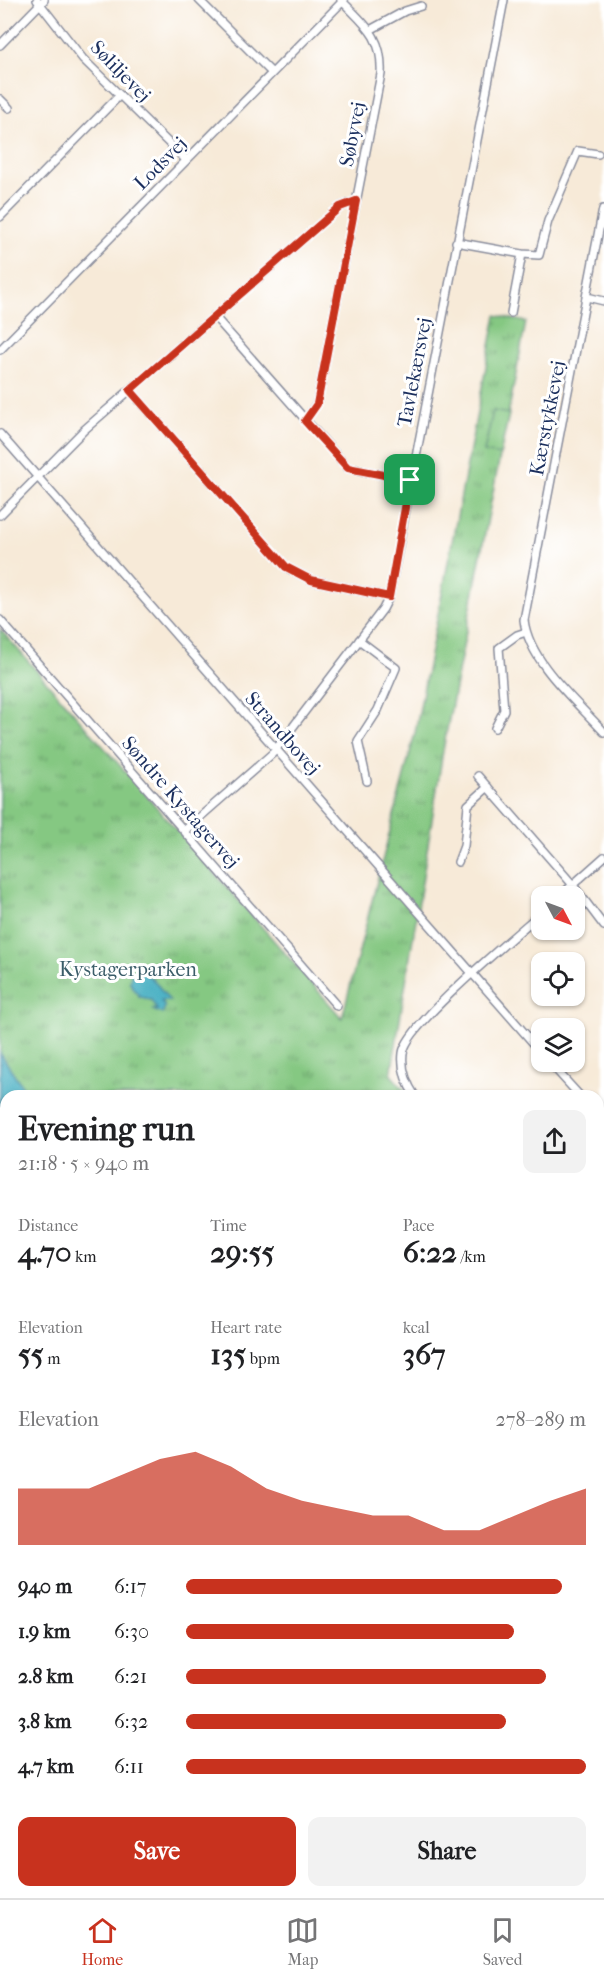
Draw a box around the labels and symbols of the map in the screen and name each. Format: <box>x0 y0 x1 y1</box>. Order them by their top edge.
street label: Søliljevej <box>86 36 156 107</box>
street label: Søbyvej <box>335 100 370 168</box>
street label: Lodsvej <box>129 132 192 195</box>
street label: Tavlekærsvej <box>393 315 436 429</box>
street label: Kærstykkevej <box>525 358 570 478</box>
pin <box>384 454 435 505</box>
street label: Strandbovej <box>240 687 325 780</box>
street label: Søndre Kystagervej <box>117 732 244 873</box>
north arrow <box>531 886 585 940</box>
park label: Kystagerparken <box>59 958 197 981</box>

